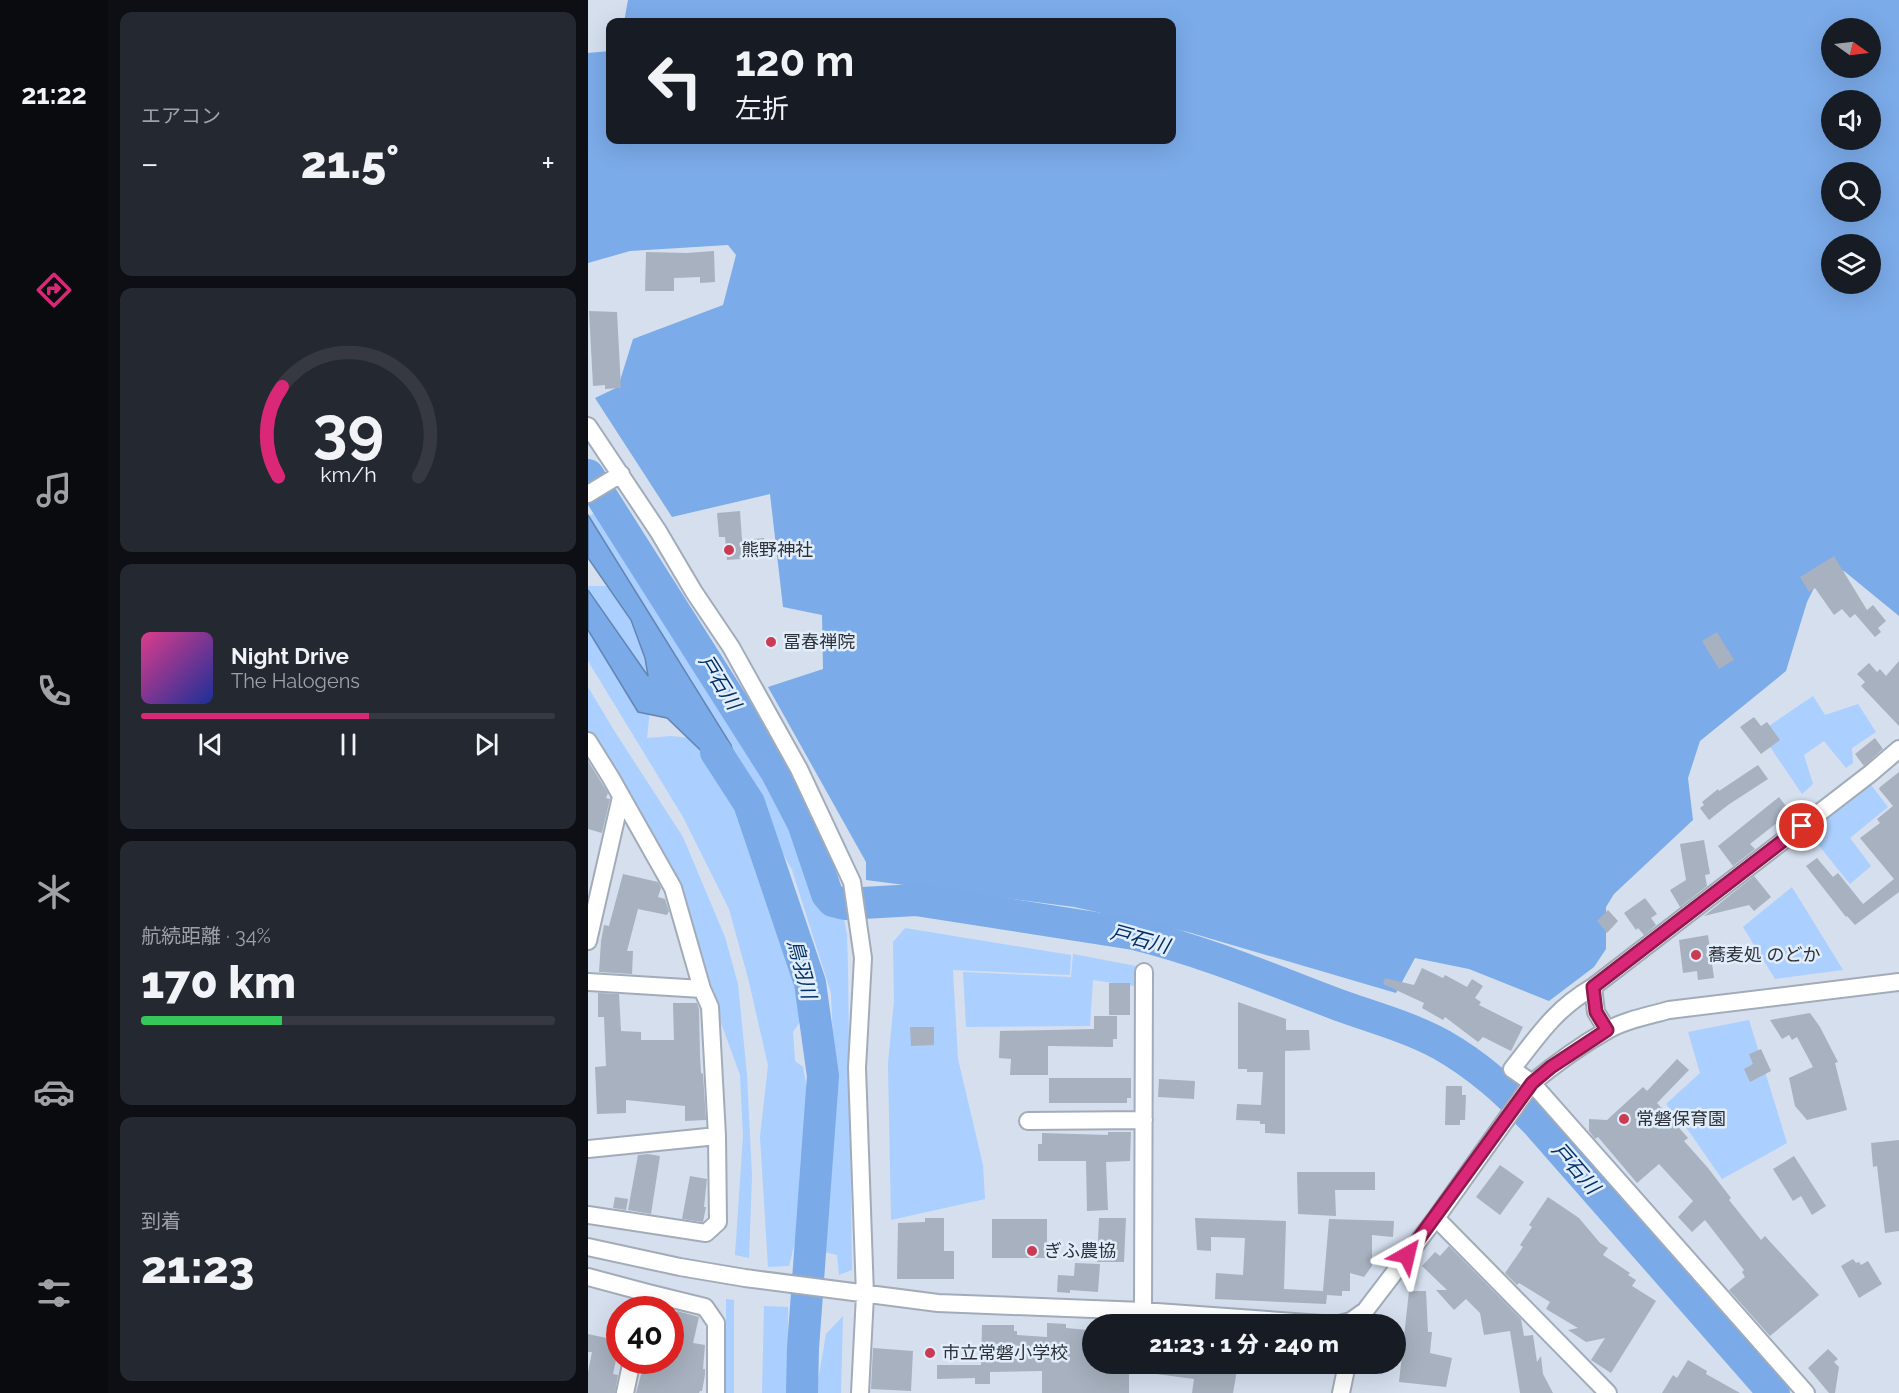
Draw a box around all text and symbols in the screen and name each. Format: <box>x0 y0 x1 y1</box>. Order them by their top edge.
north arrow <box>1821 18 1881 78</box>
map controls <box>1821 18 1881 294</box>
text: 120 m <box>735 37 854 86</box>
icon: left <box>636 42 714 120</box>
text: 21:22 <box>21 79 87 110</box>
button: sound <box>1821 90 1881 150</box>
text: 左折 <box>735 93 789 124</box>
text: エアコン <box>141 104 221 128</box>
text: 21.5° <box>301 136 399 189</box>
text: − <box>141 144 159 183</box>
text: + <box>541 144 555 183</box>
button: search <box>1821 162 1881 222</box>
button: layers <box>1821 234 1881 294</box>
icon: directions <box>33 269 75 311</box>
text: 39 <box>312 392 384 466</box>
text: km/h <box>320 463 376 488</box>
icon: music <box>33 469 75 511</box>
place label: 熊野神社 <box>741 539 813 560</box>
marker: 熊野神社 <box>722 543 736 557</box>
place label: 冨春禅院 <box>783 631 855 652</box>
marker: 冨春禅院 <box>764 635 778 649</box>
text: Night Drive <box>231 643 349 669</box>
water label: 戸石川 <box>694 650 747 715</box>
text: The Halogens <box>231 669 360 693</box>
icon: phone <box>33 670 75 712</box>
icon: previous <box>194 728 227 761</box>
icon: pause <box>332 728 365 761</box>
icon: next <box>470 728 503 761</box>
pin <box>1776 800 1827 851</box>
icon: arrive <box>1785 809 1818 842</box>
icon: climate <box>33 871 75 913</box>
water label: 戸石川 <box>1108 920 1174 959</box>
text: 航続距離 · 34% <box>141 924 271 948</box>
water label: 鳥羽川 <box>783 937 822 1003</box>
place label: 蕎麦処 のどか <box>1708 944 1821 965</box>
marker: 蕎麦処 のどか <box>1689 948 1703 962</box>
text: 170 km <box>141 956 296 1009</box>
icon: car <box>33 1071 75 1113</box>
place label: 常磐保育園 <box>1636 1108 1726 1129</box>
marker: 常磐保育園 <box>1617 1112 1631 1126</box>
water label: 戸石川 <box>1547 1137 1606 1200</box>
text: 到着 <box>141 1209 181 1233</box>
position arrow <box>1375 1223 1439 1287</box>
place label: ぎふ農協 <box>1044 1240 1116 1261</box>
text: 21:23 <box>141 1241 254 1294</box>
marker: ぎふ農協 <box>1025 1244 1039 1258</box>
icon: filters <box>33 1272 75 1314</box>
speed limit sign: 40 <box>606 1296 684 1374</box>
text: 21:23 · 1 分 · 240 m <box>1149 1331 1339 1357</box>
place label: 市立常磐小学校 <box>942 1342 1068 1363</box>
marker: 市立常磐小学校 <box>923 1346 937 1360</box>

